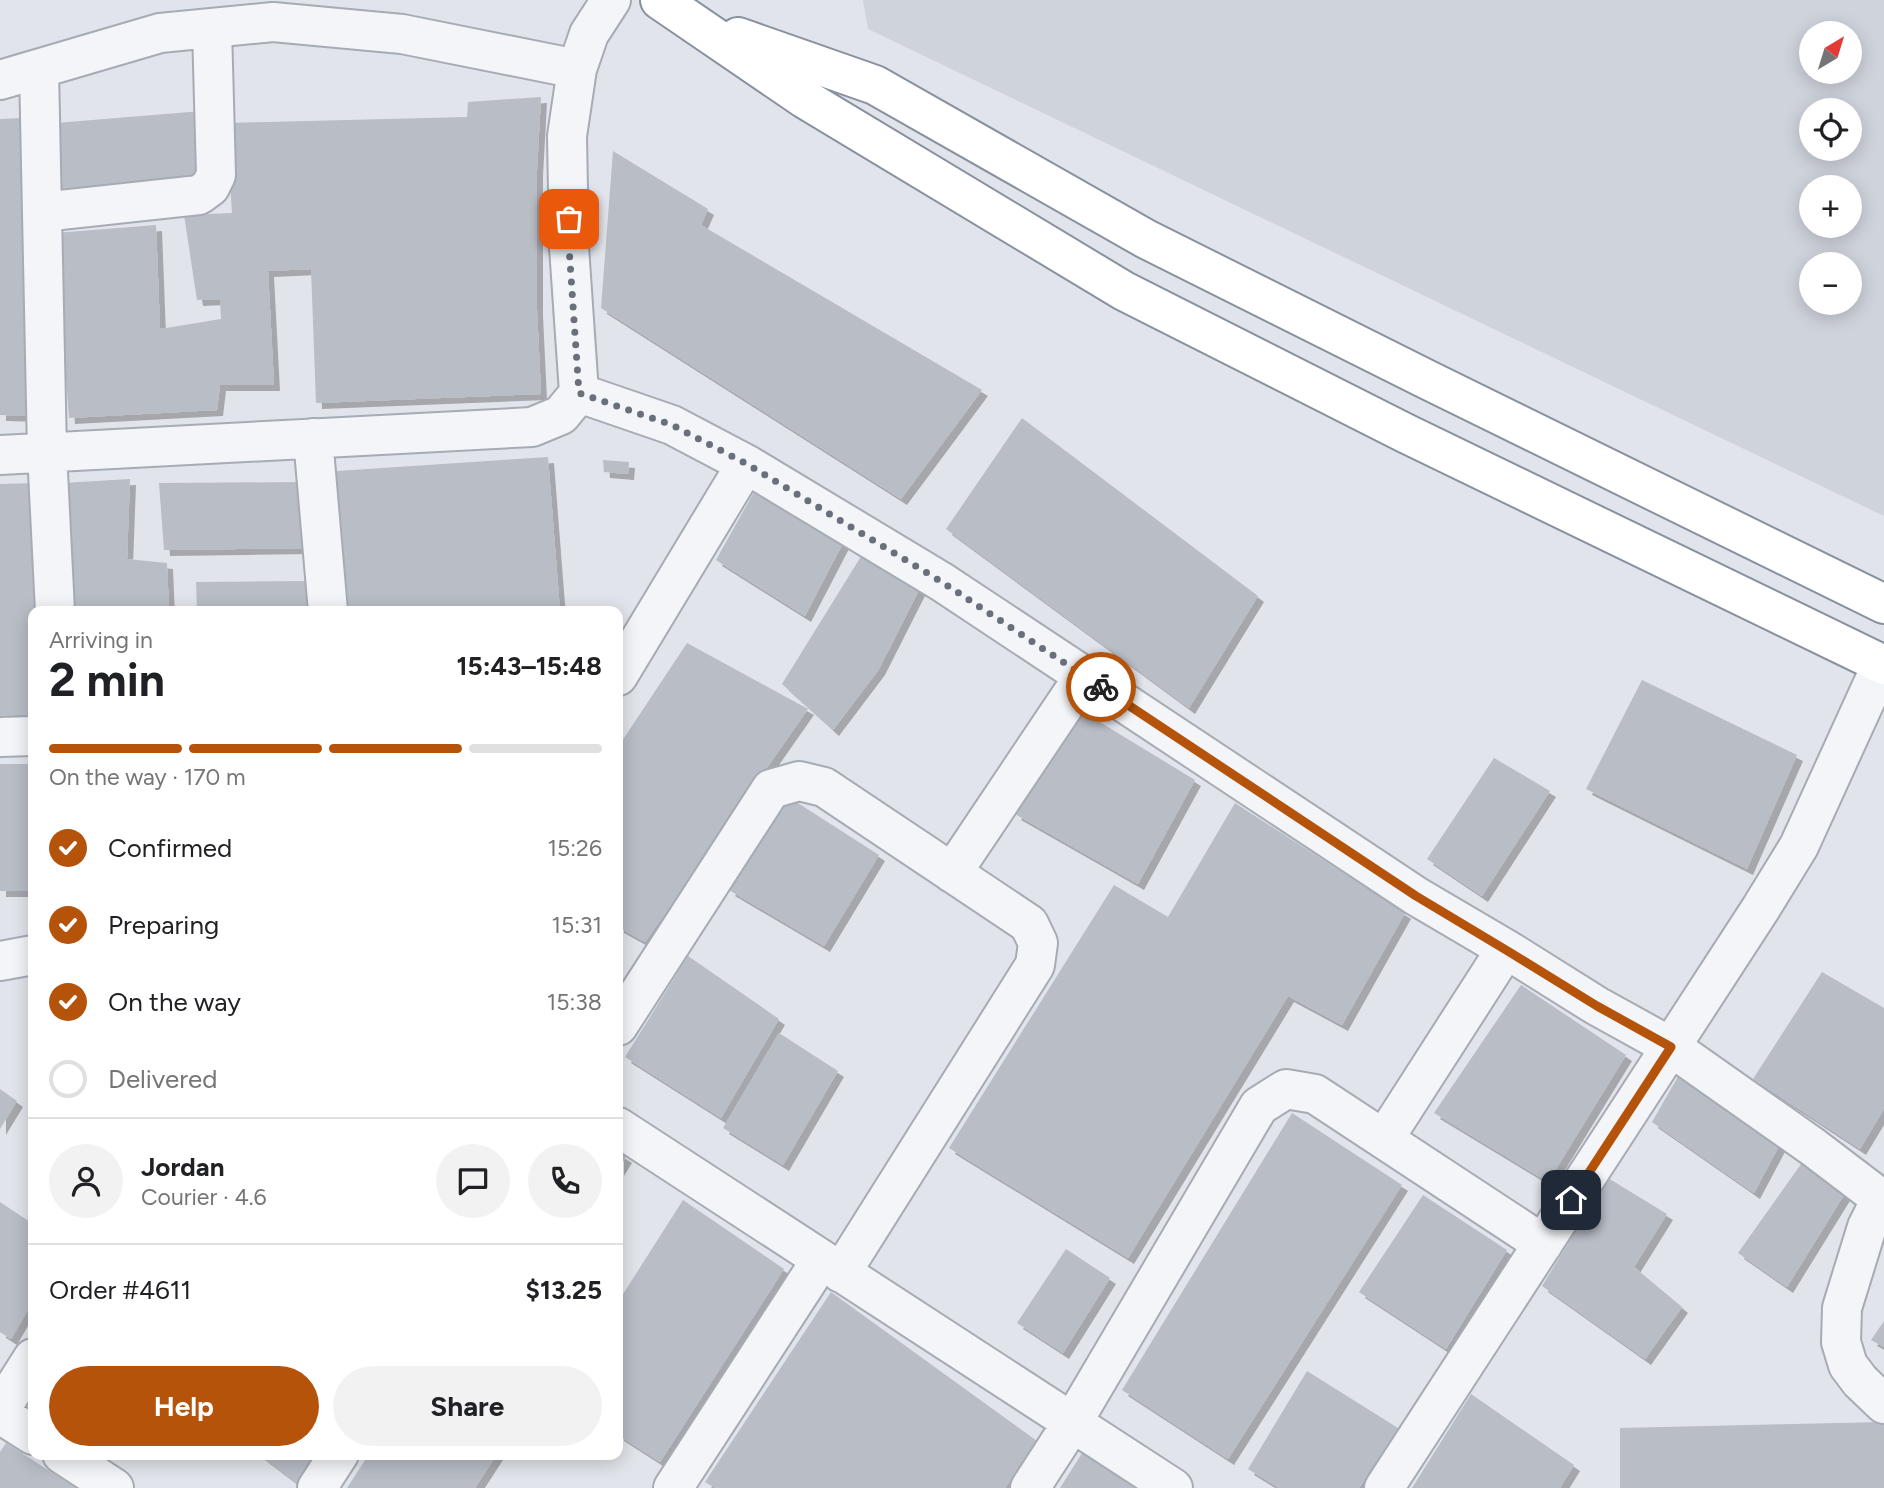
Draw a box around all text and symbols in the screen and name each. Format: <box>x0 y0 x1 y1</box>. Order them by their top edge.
north arrow <box>1799 21 1862 84</box>
map controls <box>1799 21 1862 315</box>
button: locate <box>1799 98 1862 161</box>
button: + <box>1799 175 1862 238</box>
pin <box>539 189 599 249</box>
icon: bag <box>550 200 588 238</box>
button: − <box>1799 252 1862 315</box>
text: Arriving in <box>49 626 153 654</box>
text: 15:43–15:48 <box>457 650 602 682</box>
text: 2 min <box>49 652 165 708</box>
courier <box>1066 652 1136 722</box>
icon: bike <box>1082 668 1120 706</box>
text: On the way · 170 m <box>49 763 246 791</box>
icon: check <box>49 829 87 867</box>
text: Confirmed <box>108 832 232 864</box>
text: 15:26 <box>548 834 602 862</box>
icon: check <box>49 906 87 944</box>
text: Preparing <box>108 909 219 941</box>
text: 15:31 <box>551 911 602 939</box>
icon: check <box>49 983 87 1021</box>
text: On the way <box>108 986 241 1018</box>
text: 15:38 <box>547 988 602 1016</box>
text: Delivered <box>108 1063 217 1095</box>
button: person <box>49 1144 123 1218</box>
button: chat <box>436 1144 510 1218</box>
button: phone <box>528 1144 602 1218</box>
text: Jordan <box>141 1151 224 1183</box>
pin <box>1541 1170 1601 1230</box>
icon: home <box>1552 1181 1590 1219</box>
text: Courier · 4.6 <box>141 1183 267 1211</box>
text: Order #4611 <box>49 1274 191 1306</box>
text: $13.25 <box>526 1274 602 1306</box>
button: Help <box>49 1366 319 1446</box>
button: Share <box>333 1366 602 1446</box>

